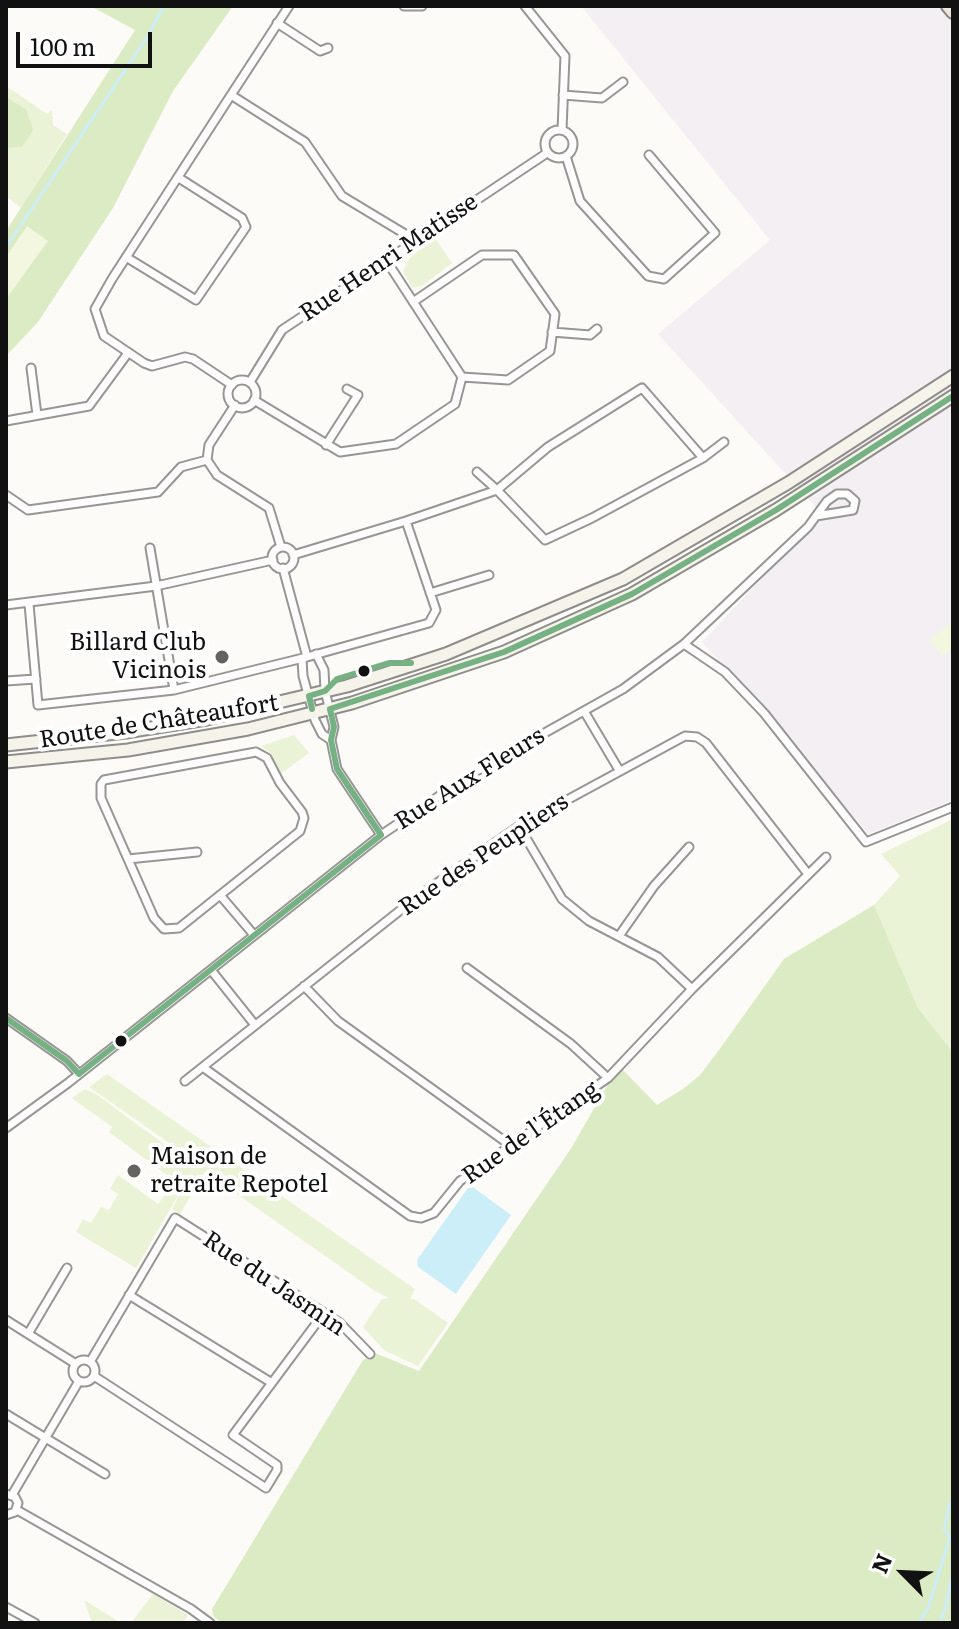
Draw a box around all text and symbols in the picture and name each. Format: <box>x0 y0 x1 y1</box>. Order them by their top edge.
scale bar <box>20 16 156 66</box>
text: 100 m <box>30 28 96 63</box>
street label: Rue Henri Matisse <box>295 188 483 328</box>
place label: Billard Club Vicinois <box>69 629 206 685</box>
marker: Billard Club Vicinois <box>213 648 231 666</box>
unlabelled marker <box>356 663 372 679</box>
street label: Route de Châteaufort <box>37 689 281 755</box>
street label: Rue Aux Fleurs <box>390 721 550 837</box>
street label: Rue des Peupliers <box>394 788 574 922</box>
unlabelled marker <box>113 1033 129 1049</box>
street label: Rue de l'Étang <box>457 1075 605 1191</box>
place label: Maison de retraite Repotel <box>150 1143 328 1199</box>
marker: Maison de retraite Repotel <box>125 1162 143 1180</box>
street label: Rue du Jasmin <box>197 1226 351 1342</box>
north arrow <box>863 1533 943 1613</box>
text: N <box>862 1548 899 1578</box>

